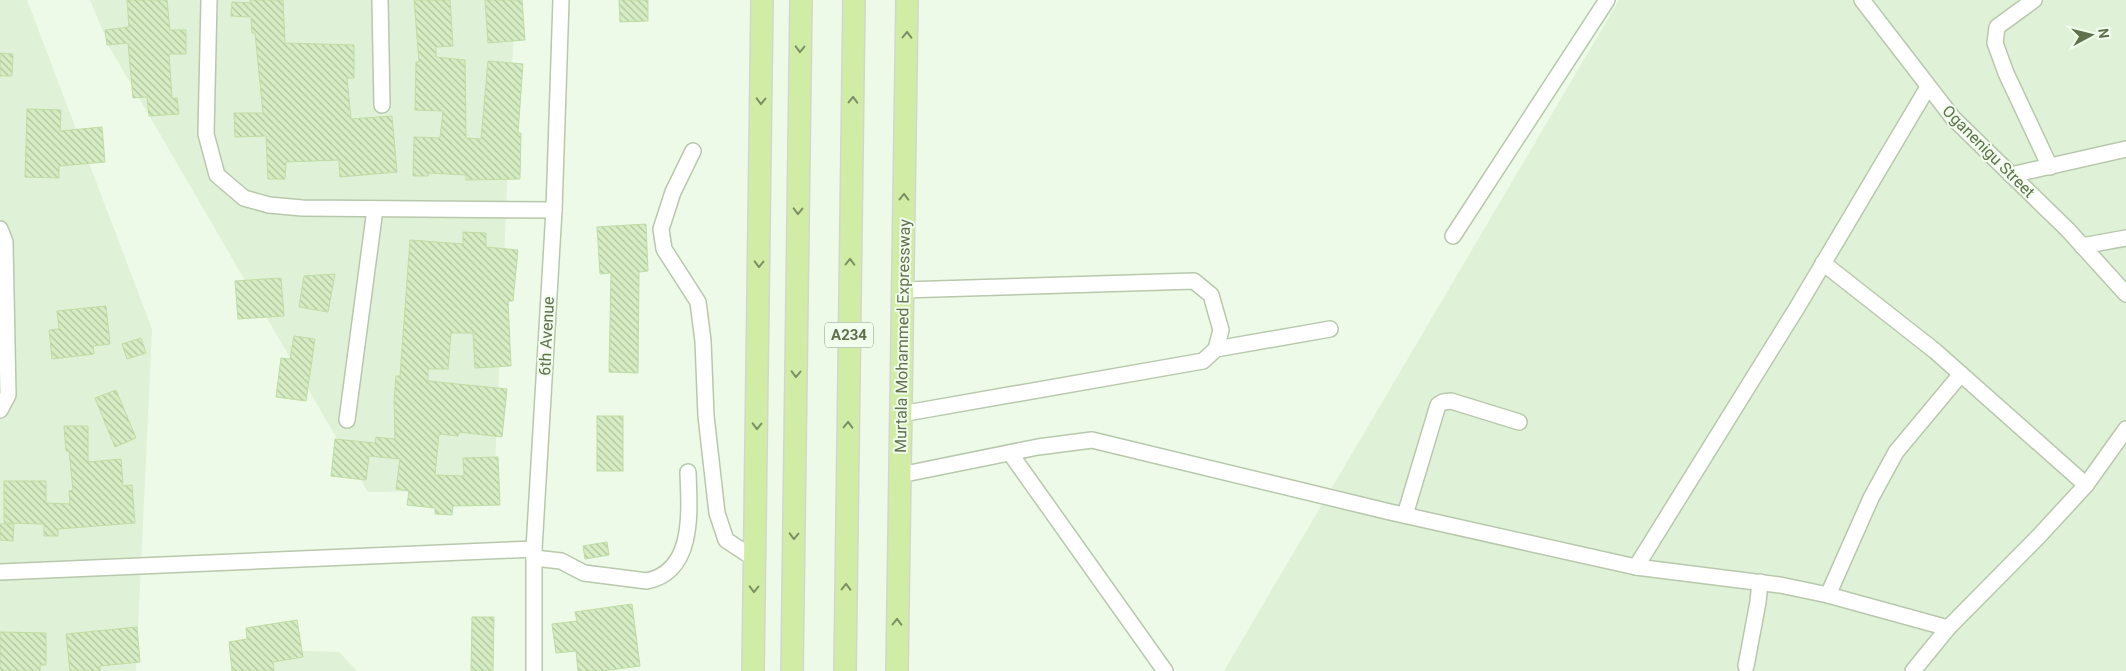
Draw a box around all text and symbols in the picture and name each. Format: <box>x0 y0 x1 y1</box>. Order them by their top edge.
north arrow <box>2066 10 2116 60</box>
text: N <box>2095 28 2112 39</box>
one-way arrow <box>902 31 912 38</box>
one-way arrow <box>795 45 805 53</box>
one-way arrow <box>848 96 858 104</box>
one-way arrow <box>756 98 766 105</box>
street label: Oganenigu Street <box>1939 101 2039 201</box>
one-way arrow <box>899 193 909 201</box>
one-way arrow <box>793 208 803 215</box>
street label: Murtala Mohammed Expressway <box>891 219 914 453</box>
one-way arrow <box>845 258 856 266</box>
one-way arrow <box>753 260 764 268</box>
street label: 6th Avenue <box>535 296 558 376</box>
road number: A234 <box>825 322 873 348</box>
one-way arrow <box>791 370 801 378</box>
one-way arrow <box>843 421 853 428</box>
one-way arrow <box>751 422 762 430</box>
one-way arrow <box>789 532 799 540</box>
one-way arrow <box>841 583 851 591</box>
one-way arrow <box>749 585 760 593</box>
one-way arrow <box>892 618 903 626</box>

